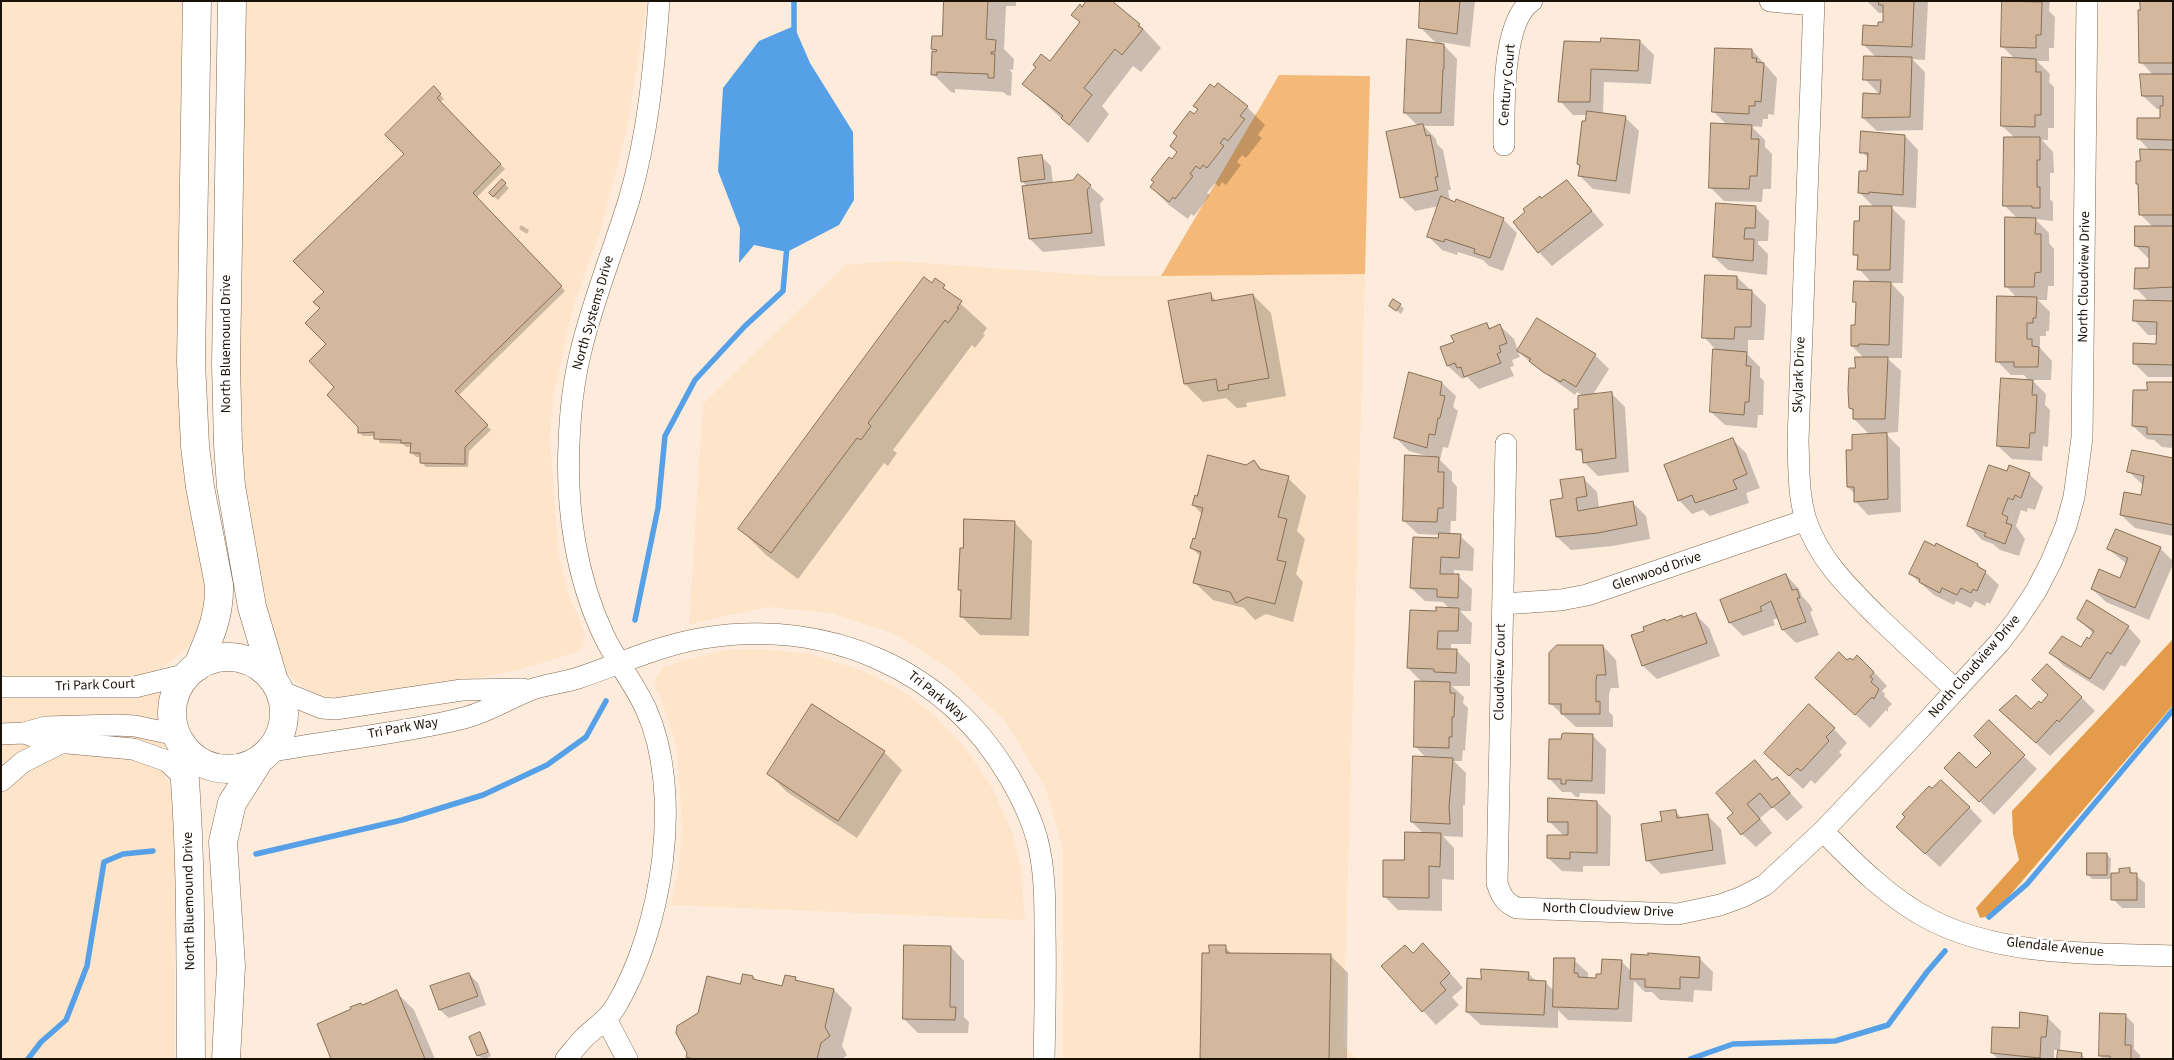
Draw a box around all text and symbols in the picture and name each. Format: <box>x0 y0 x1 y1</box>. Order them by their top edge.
street label: Century Court <box>1496 43 1520 127</box>
street label: North Cloudview Drive <box>2075 211 2095 343</box>
street label: North Systems Drive <box>570 254 618 372</box>
street label: North Bluemound Drive <box>219 275 235 413</box>
street label: Skylark Drive <box>1790 336 1810 414</box>
street label: Glenwood Drive <box>1610 549 1704 595</box>
street label: North Cloudview Drive <box>1926 612 2024 722</box>
street label: Cloudview Court <box>1492 623 1510 721</box>
street label: Tri Park Way <box>904 668 970 726</box>
street label: Tri Park Court <box>55 676 135 696</box>
street label: Tri Park Way <box>366 715 440 743</box>
street label: North Bluemound Drive <box>180 832 200 970</box>
street label: North Cloudview Drive <box>1542 900 1674 922</box>
street label: Glendale Avenue <box>2005 935 2105 961</box>

